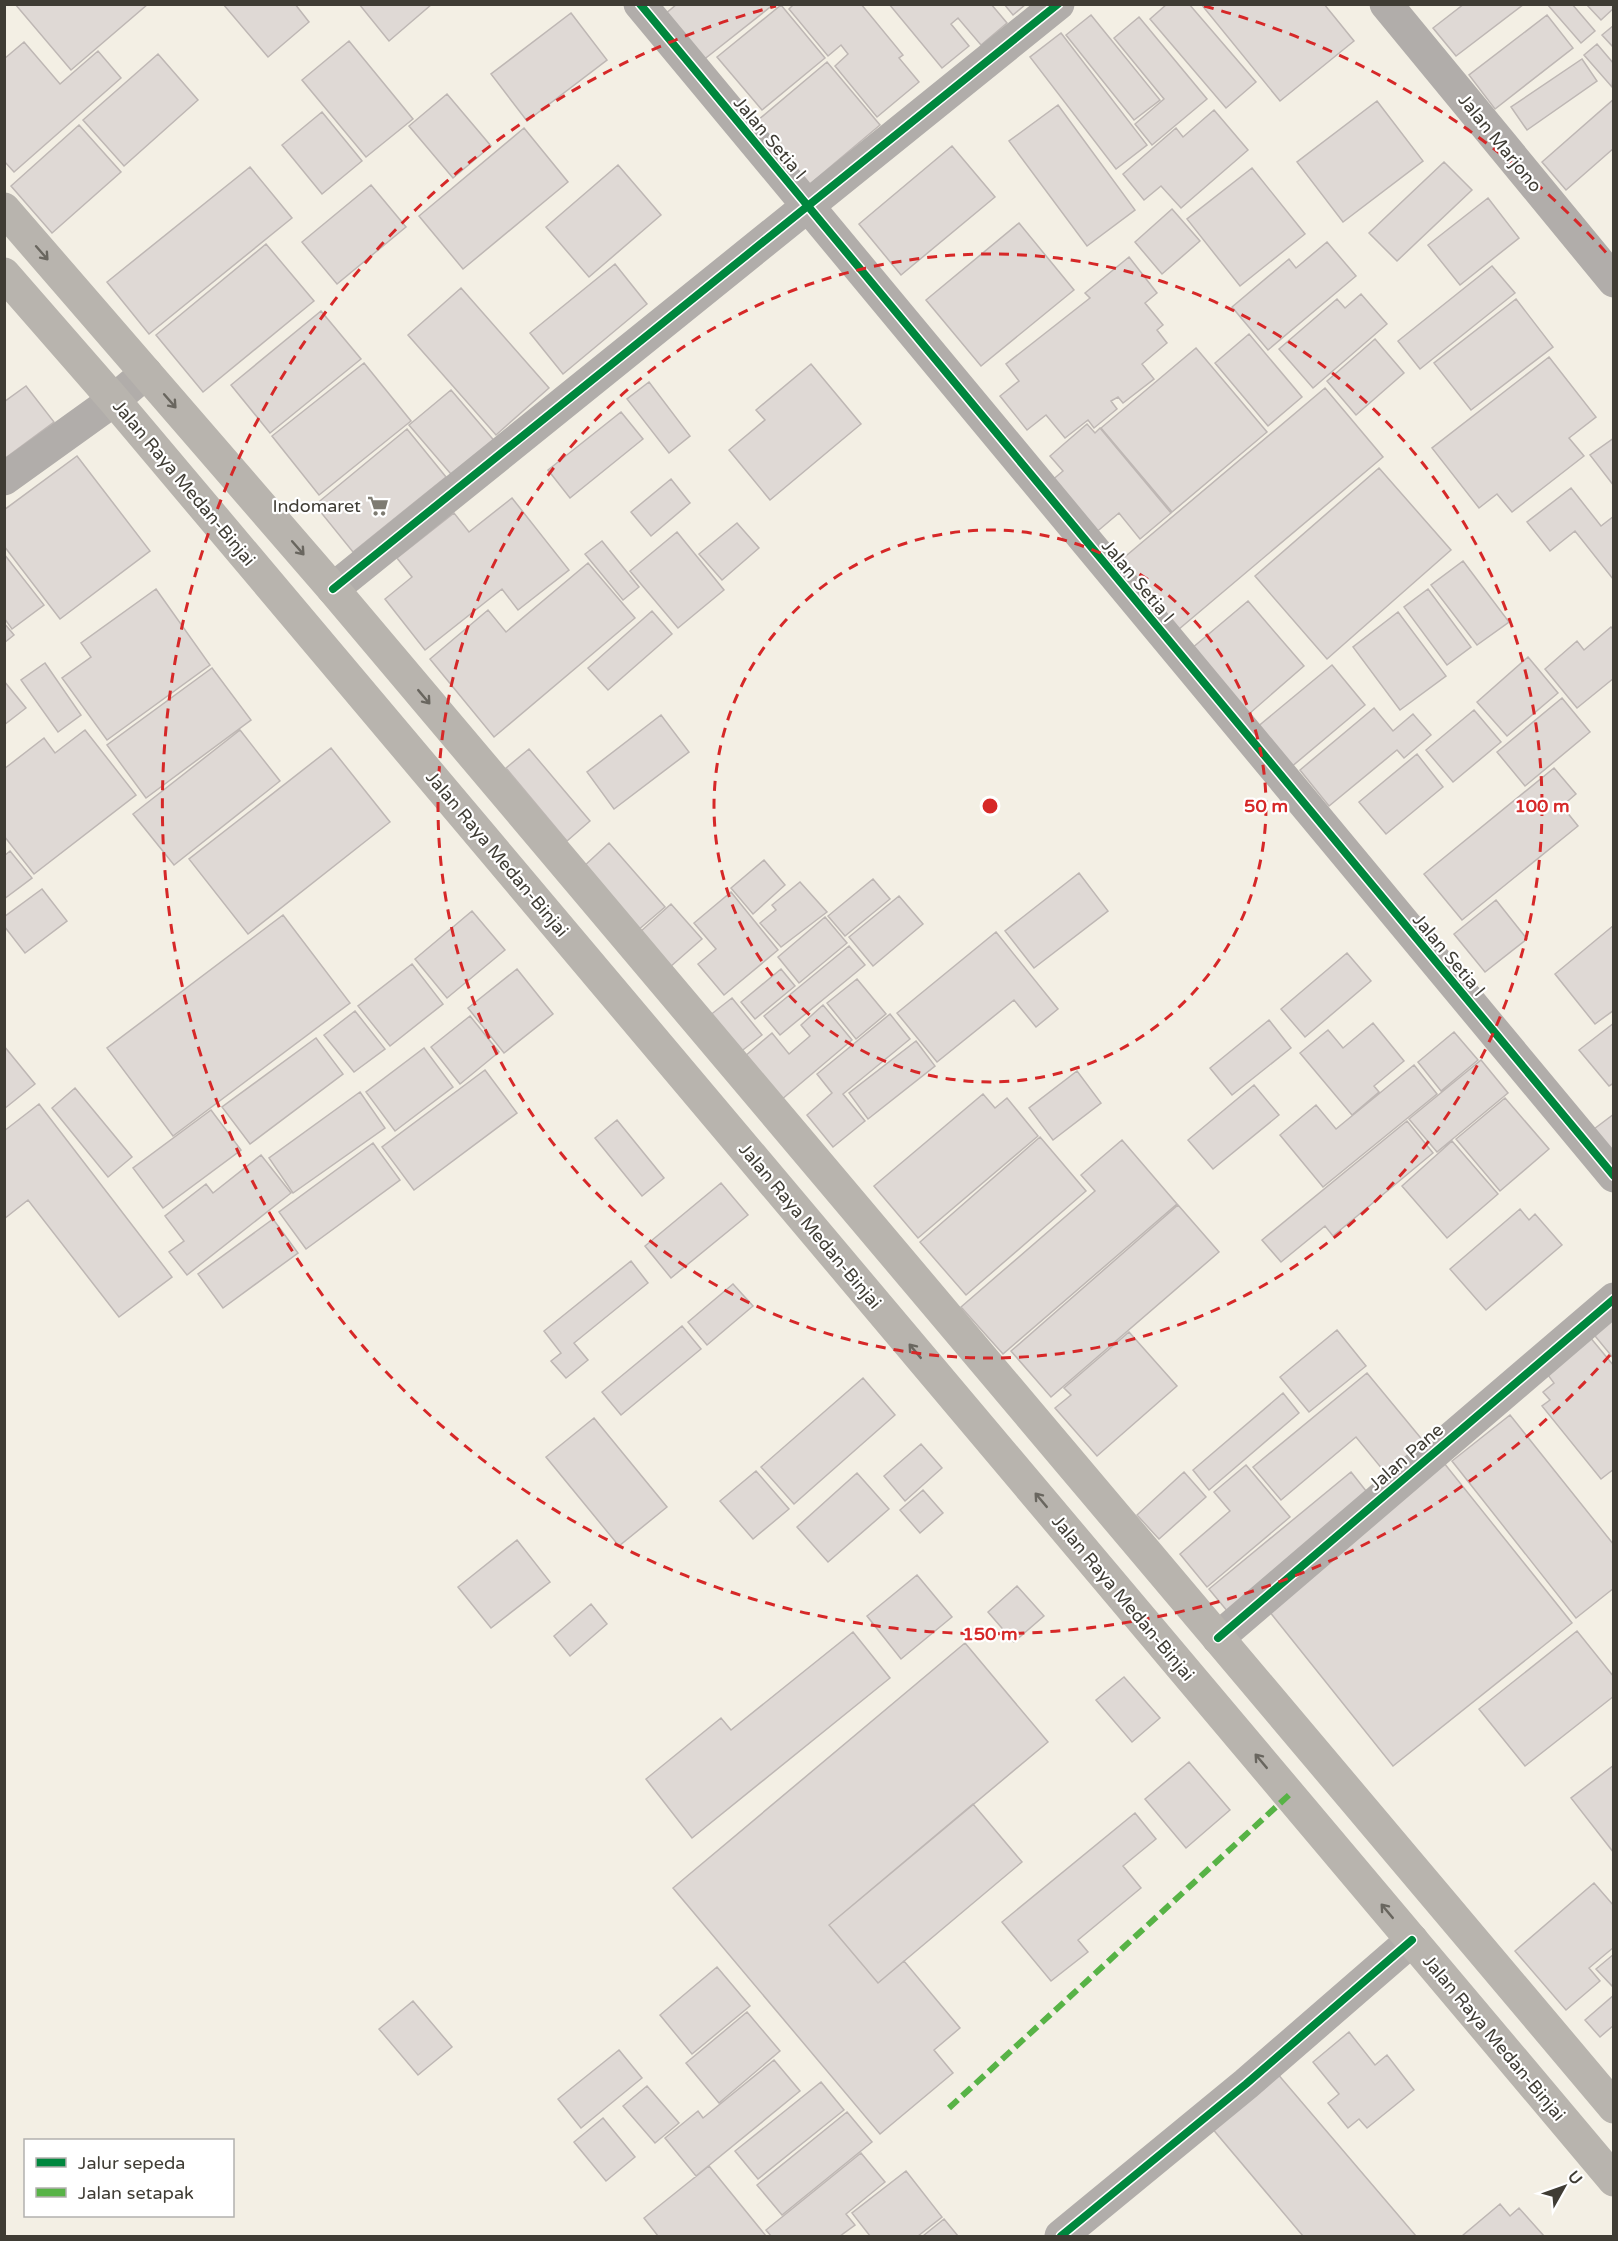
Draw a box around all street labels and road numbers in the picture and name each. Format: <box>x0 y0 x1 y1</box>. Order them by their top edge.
street label: Jalan Marjono <box>1454 89 1547 197</box>
street label: Jalan Setia I <box>729 92 811 184</box>
street label: Jalan Raya Medan-Binjai <box>108 396 260 570</box>
street label: Jalan Setia I <box>1097 535 1179 627</box>
street label: Jalan Raya Medan-Binjai <box>421 767 573 941</box>
street label: Jalan Setia I <box>1408 909 1490 1001</box>
street label: Jalan Raya Medan-Binjai <box>734 1139 886 1313</box>
street label: Jalan Pane <box>1364 1419 1448 1495</box>
street label: Jalan Raya Medan-Binjai <box>1047 1511 1199 1685</box>
street label: Jalan Raya Medan-Binjai <box>1418 1951 1570 2125</box>

